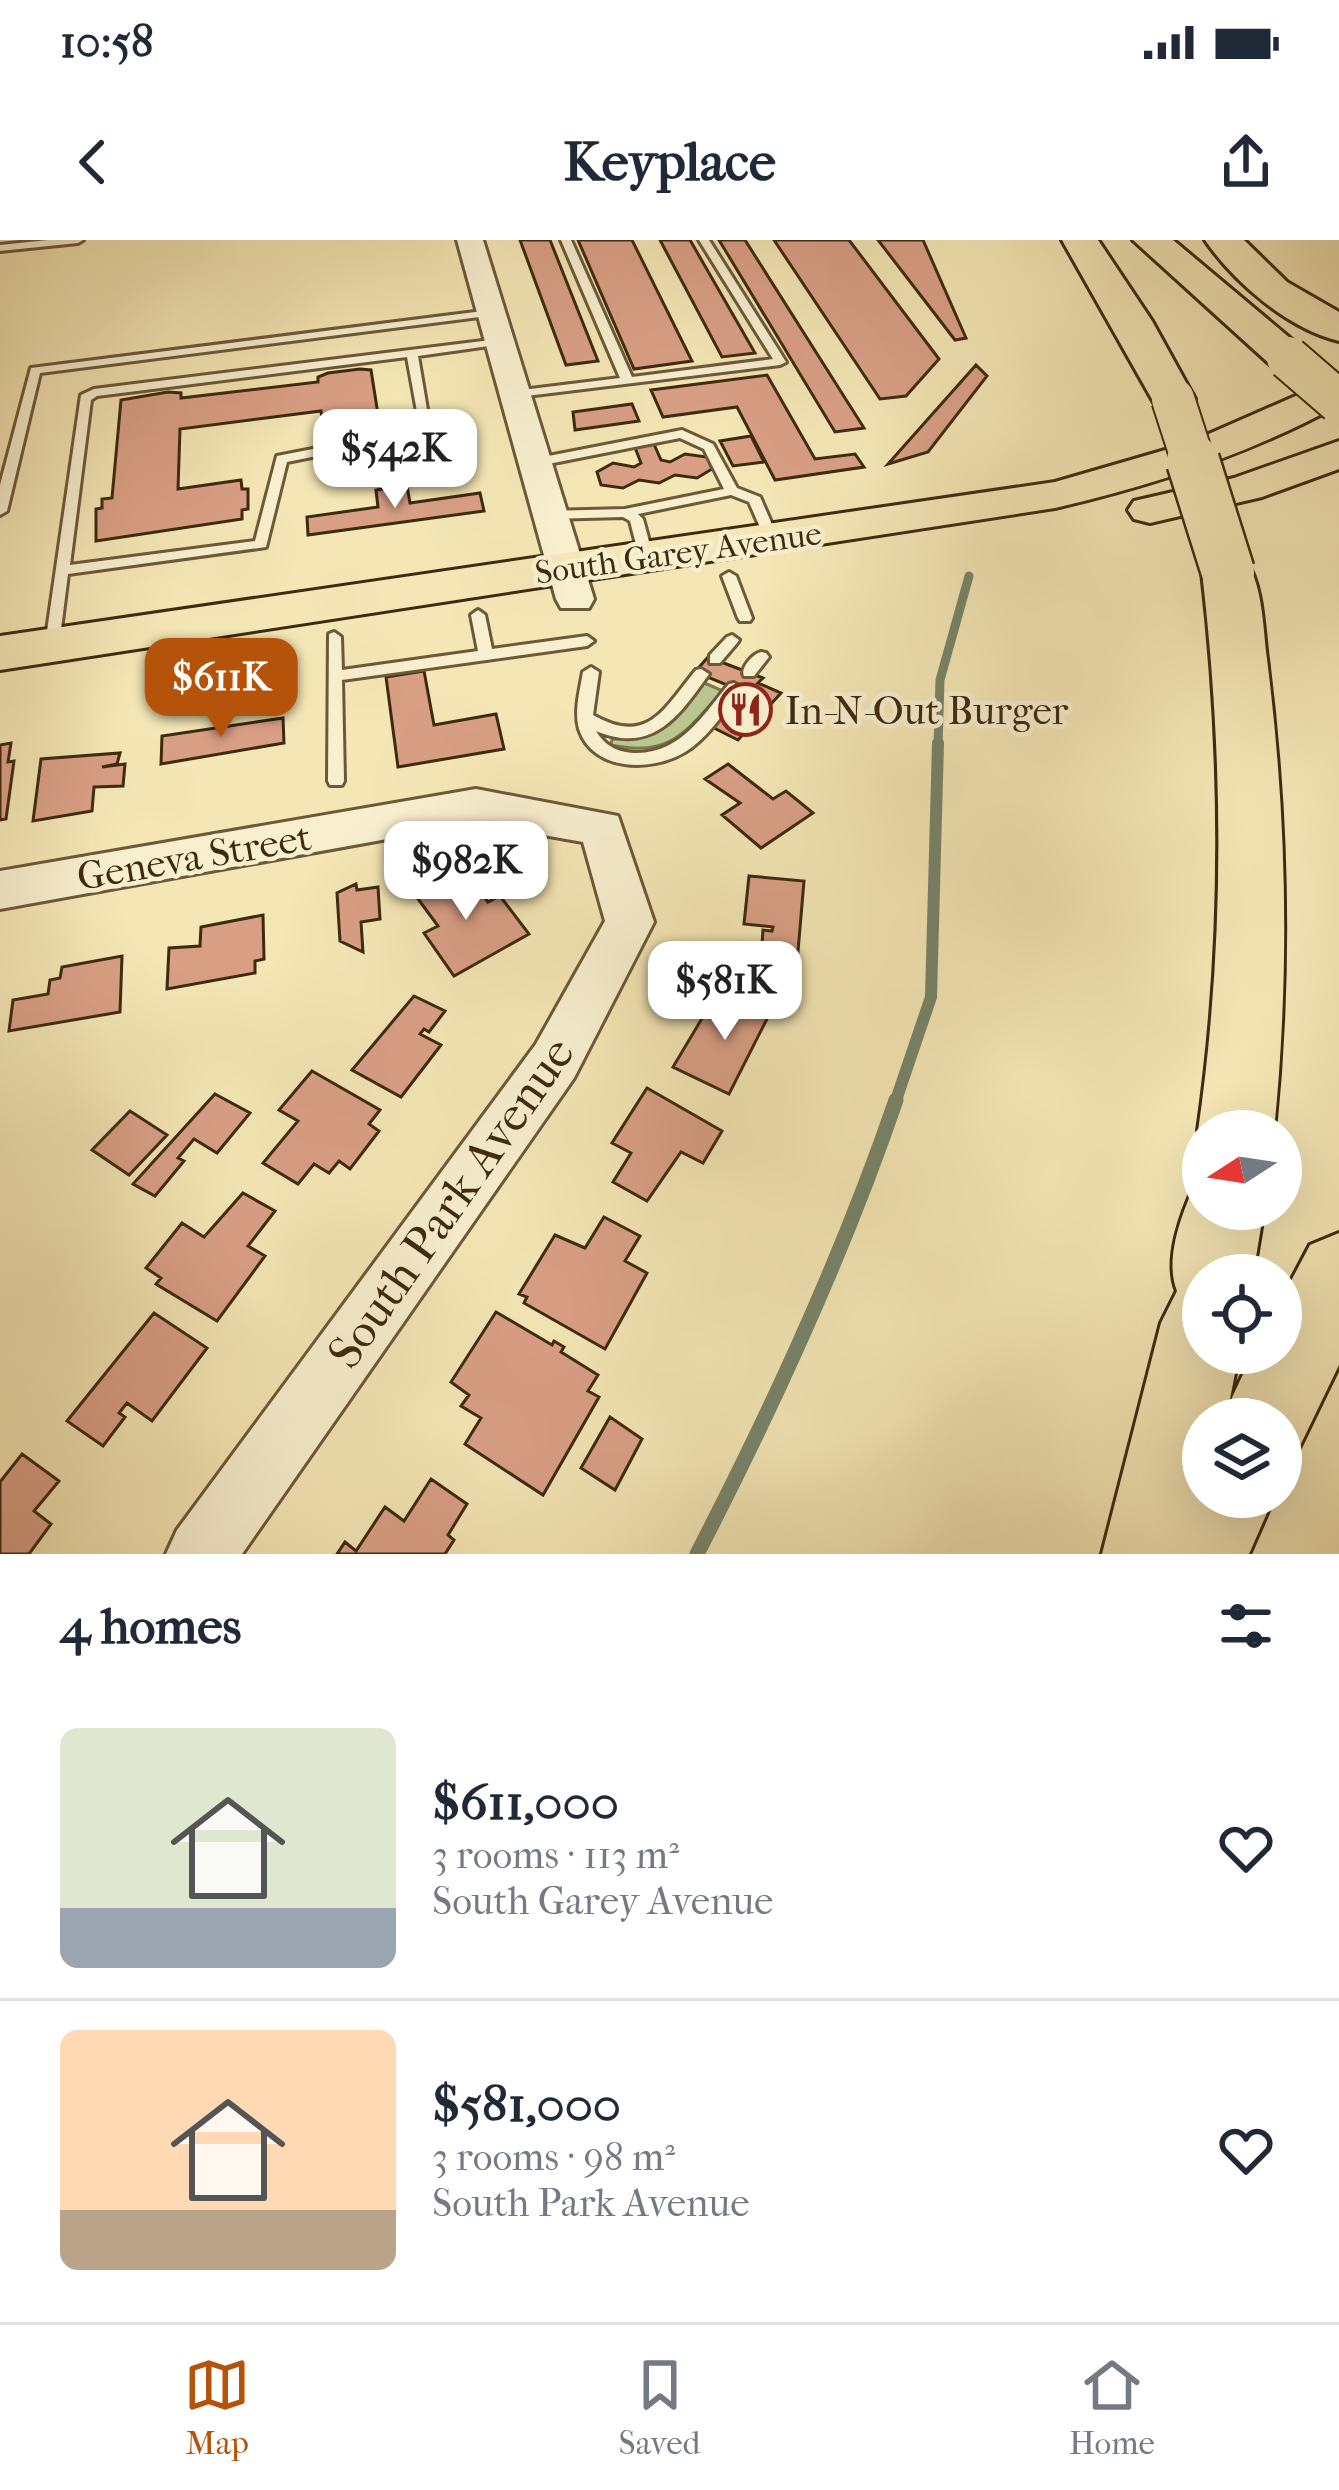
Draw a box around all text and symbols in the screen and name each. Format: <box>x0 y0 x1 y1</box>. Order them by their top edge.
text: 10:58 <box>60 16 154 69</box>
icon: back <box>60 129 126 195</box>
icon: share <box>1213 129 1279 195</box>
text: Keyplace <box>563 131 776 194</box>
pin: $542K <box>311 409 479 511</box>
text: $542K <box>340 425 450 471</box>
street label: South Garey Avenue <box>532 514 824 593</box>
pin: $611K <box>137 638 305 740</box>
text: $611K <box>172 654 270 700</box>
restaurant icon: In-N-Out Burger <box>718 682 774 738</box>
place label: In-N-Out Burger <box>785 688 1069 734</box>
street label: Geneva Street <box>74 814 315 900</box>
pin: $982K <box>382 821 550 923</box>
text: $982K <box>411 837 521 883</box>
pin: $581K <box>641 941 809 1043</box>
text: $581K <box>675 957 775 1003</box>
street label: South Park Avenue <box>316 1026 586 1379</box>
north arrow <box>1182 1110 1302 1230</box>
map controls <box>1182 1110 1302 1518</box>
button: locate <box>1182 1254 1302 1374</box>
button: layers <box>1182 1398 1302 1518</box>
icon: filters <box>1213 1593 1279 1659</box>
text: 4 homes <box>60 1596 241 1656</box>
text: $611,000 <box>432 1772 619 1832</box>
icon: home <box>156 1776 300 1920</box>
icon: heart <box>1213 1815 1279 1881</box>
text: 3 rooms · 113 m² <box>432 1832 679 1878</box>
text: South Garey Avenue <box>432 1878 773 1924</box>
text: $581,000 <box>432 2074 621 2134</box>
icon: home <box>156 2078 300 2222</box>
icon: heart <box>1213 2117 1279 2183</box>
text: 3 rooms · 98 m² <box>432 2134 675 2180</box>
text: South Park Avenue <box>432 2180 749 2226</box>
tab: Map <box>184 2352 250 2463</box>
tab: Saved <box>619 2352 700 2463</box>
tab: Home <box>1069 2352 1155 2463</box>

